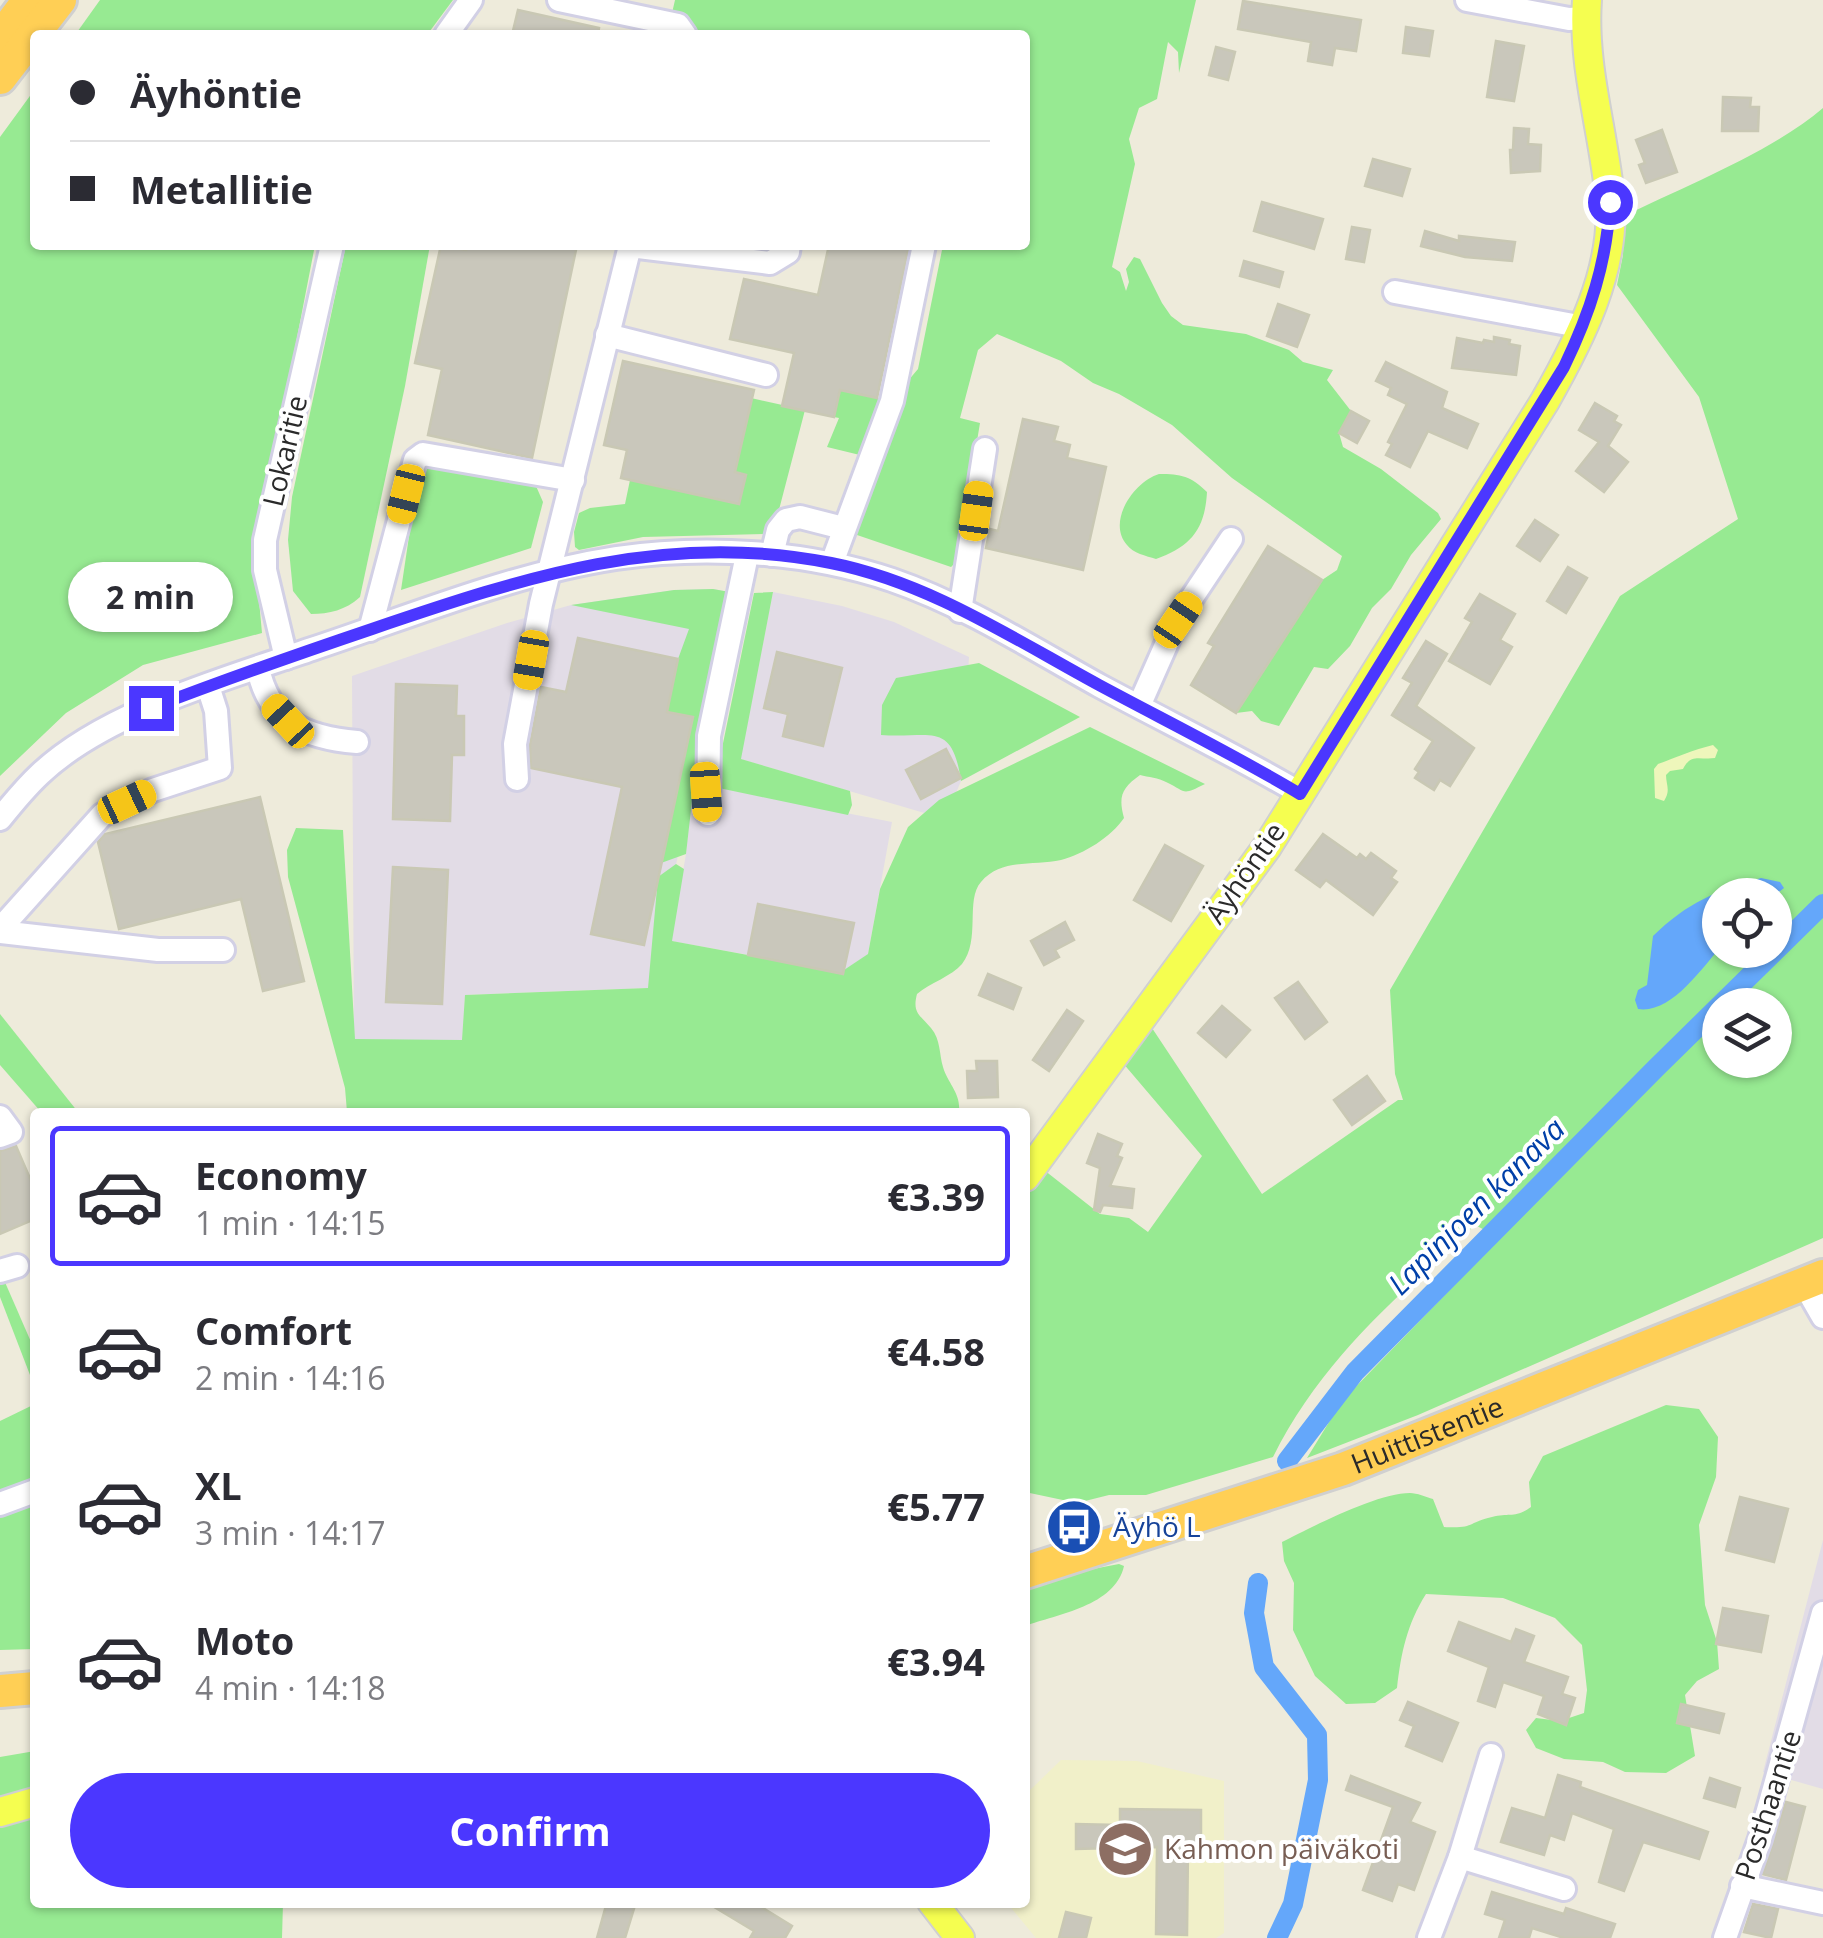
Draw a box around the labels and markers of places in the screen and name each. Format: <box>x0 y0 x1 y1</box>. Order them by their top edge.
bus stop icon: Äyhö L <box>1044 1497 1104 1557</box>
place label: Äyhö L <box>1113 1507 1201 1545</box>
school or university icon: Kahmon päiväkoti <box>1095 1819 1155 1879</box>
place label: Kahmon päiväkoti <box>1164 1829 1399 1867</box>

